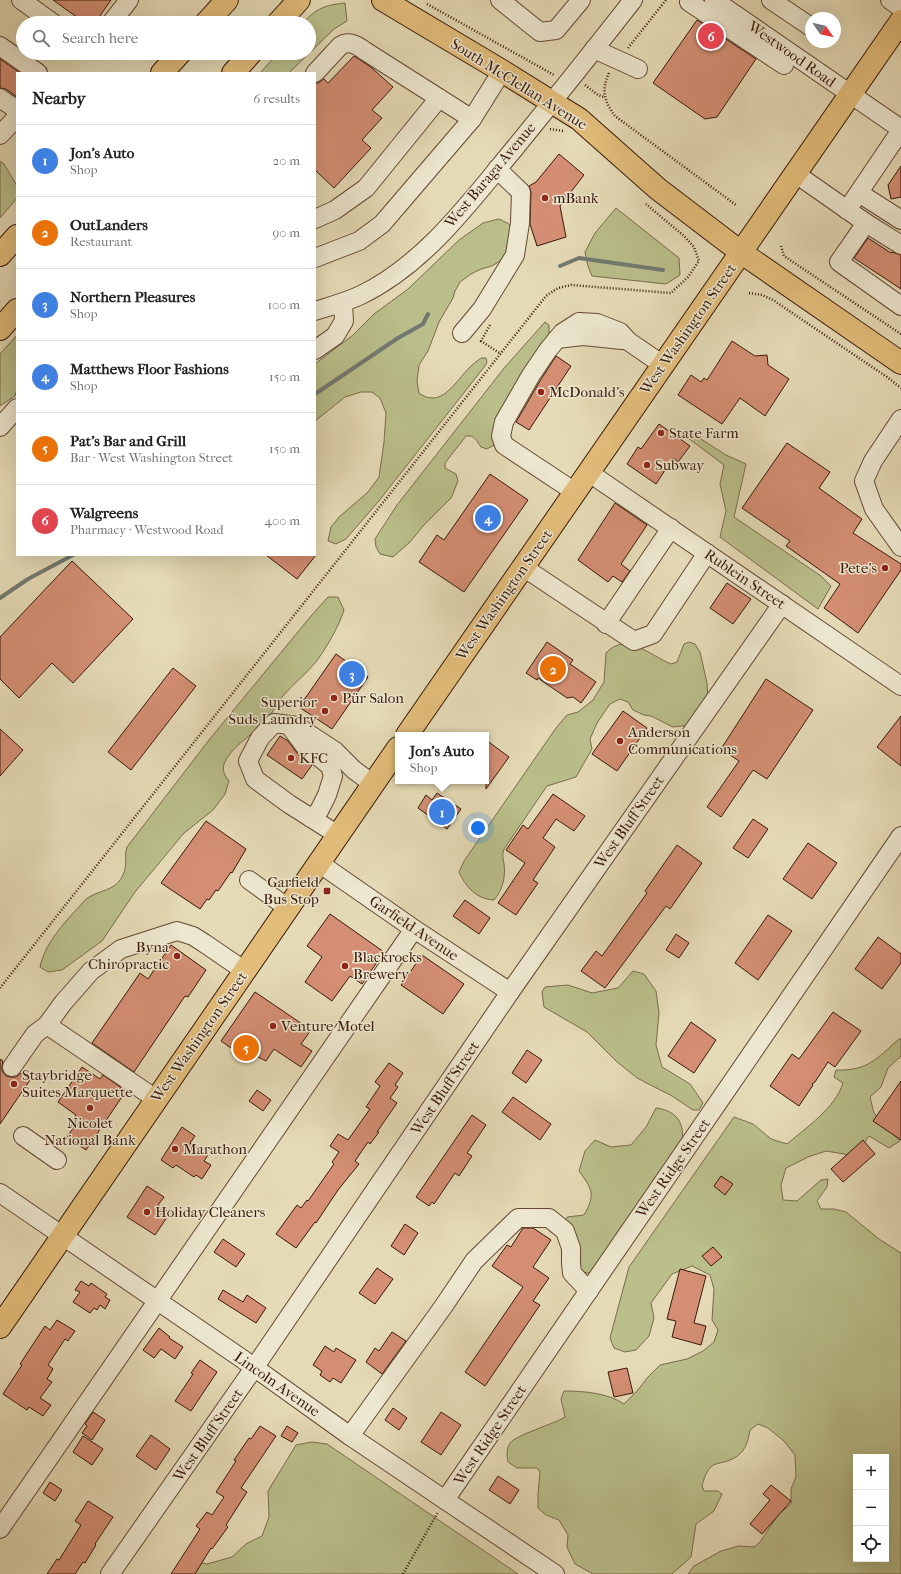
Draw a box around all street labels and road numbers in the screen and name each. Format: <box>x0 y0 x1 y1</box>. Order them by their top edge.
street label: Westwood Road <box>744 17 840 91</box>
street label: South McClellan Avenue <box>447 35 591 134</box>
street label: West Baraga Avenue <box>440 118 540 232</box>
street label: West Washington Street <box>635 260 740 399</box>
street label: West Washington Street <box>451 526 556 665</box>
street label: Rublein Street <box>701 545 790 613</box>
street label: West Bluff Street <box>590 772 668 873</box>
street label: Garfield Avenue <box>366 892 462 965</box>
street label: West Washington Street <box>146 968 251 1107</box>
street label: West Bluff Street <box>406 1037 483 1139</box>
street label: West Ridge Street <box>632 1114 714 1222</box>
street label: Lincoln Avenue <box>231 1348 324 1421</box>
street label: West Ridge Street <box>449 1381 530 1489</box>
street label: West Bluff Street <box>169 1385 247 1486</box>

